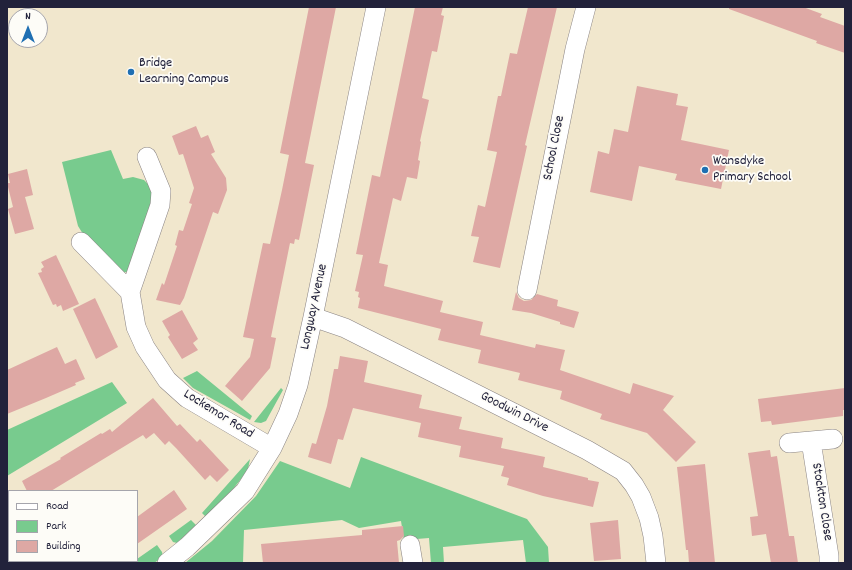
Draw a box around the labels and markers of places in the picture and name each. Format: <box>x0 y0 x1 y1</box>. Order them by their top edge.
place label: Bridge Learning Campus <box>139 56 229 88</box>
marker: Bridge Learning Campus <box>126 67 136 77</box>
place label: Wansdyke Primary School <box>713 154 791 186</box>
marker: Wansdyke Primary School <box>700 165 710 175</box>

